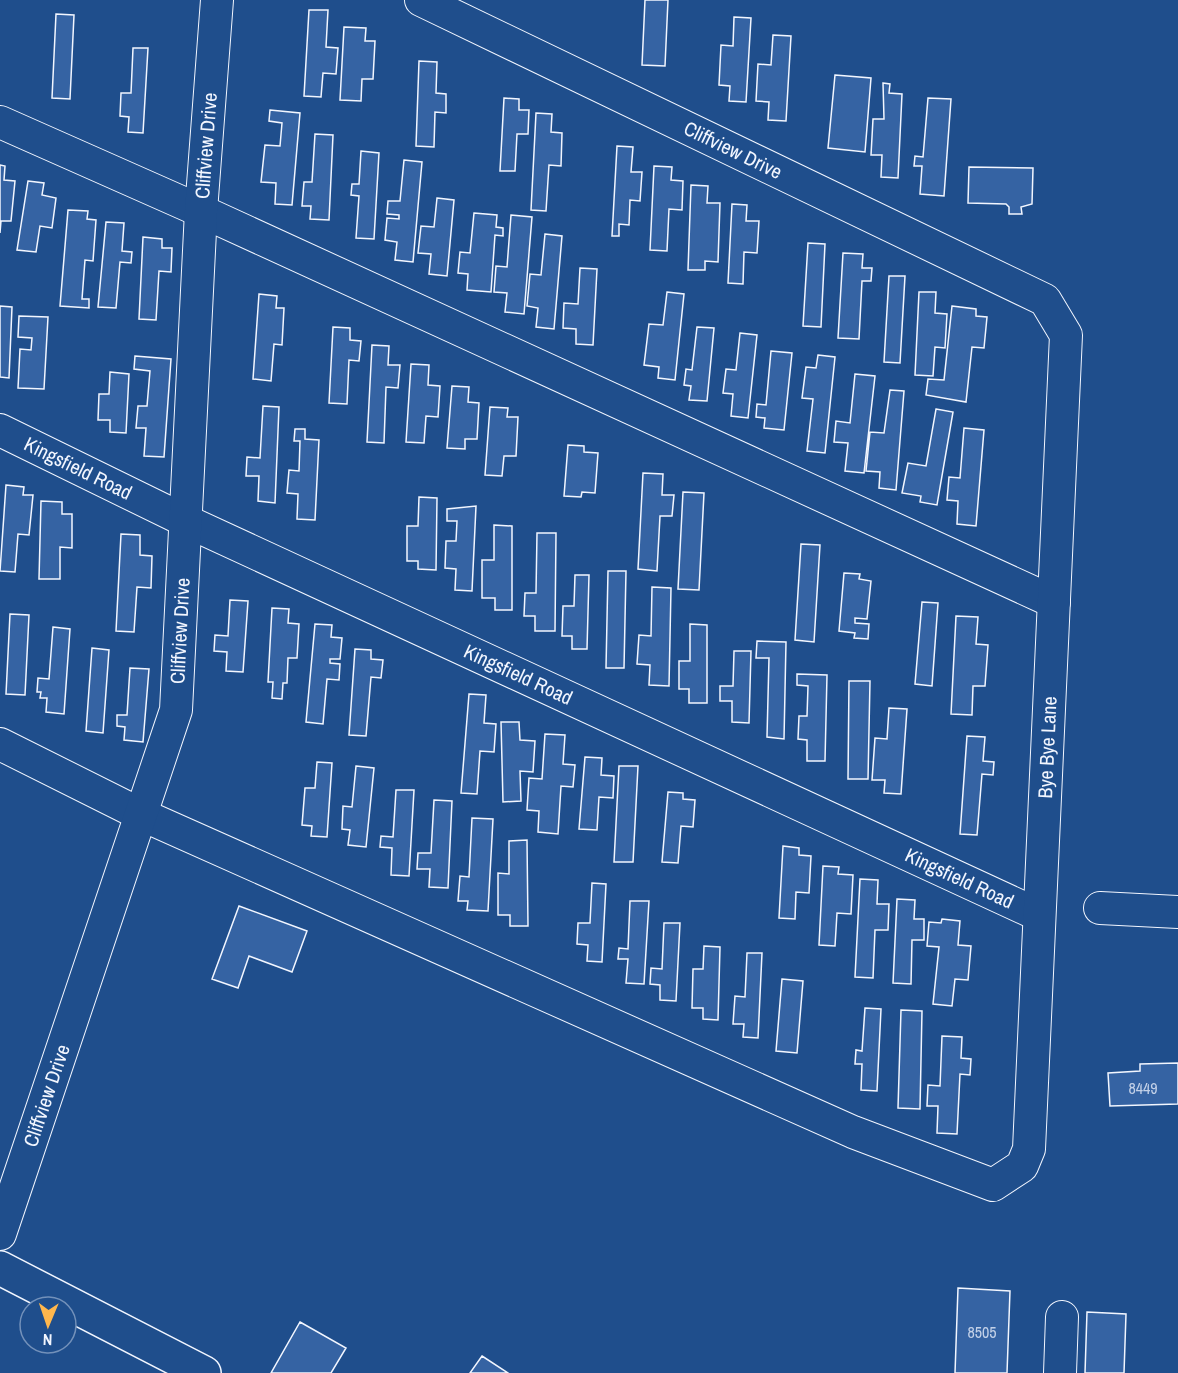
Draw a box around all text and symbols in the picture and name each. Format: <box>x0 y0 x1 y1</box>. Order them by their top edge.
street label: Cliffview Drive <box>188 91 223 200</box>
street label: Cliffview Drive <box>680 114 787 185</box>
street label: Kingsfield Road <box>20 430 137 506</box>
street label: Cliffview Drive <box>163 577 196 685</box>
street label: Kingsfield Road <box>460 637 577 711</box>
street label: Bye Bye Lane <box>1031 696 1063 799</box>
street label: Kingsfield Road <box>901 841 1018 915</box>
street label: Cliffview Drive <box>16 1041 76 1150</box>
house number: 8449 <box>1128 1077 1158 1099</box>
north arrow <box>18 1295 78 1355</box>
house number: 8505 <box>967 1321 997 1343</box>
text: N <box>42 1329 53 1351</box>

